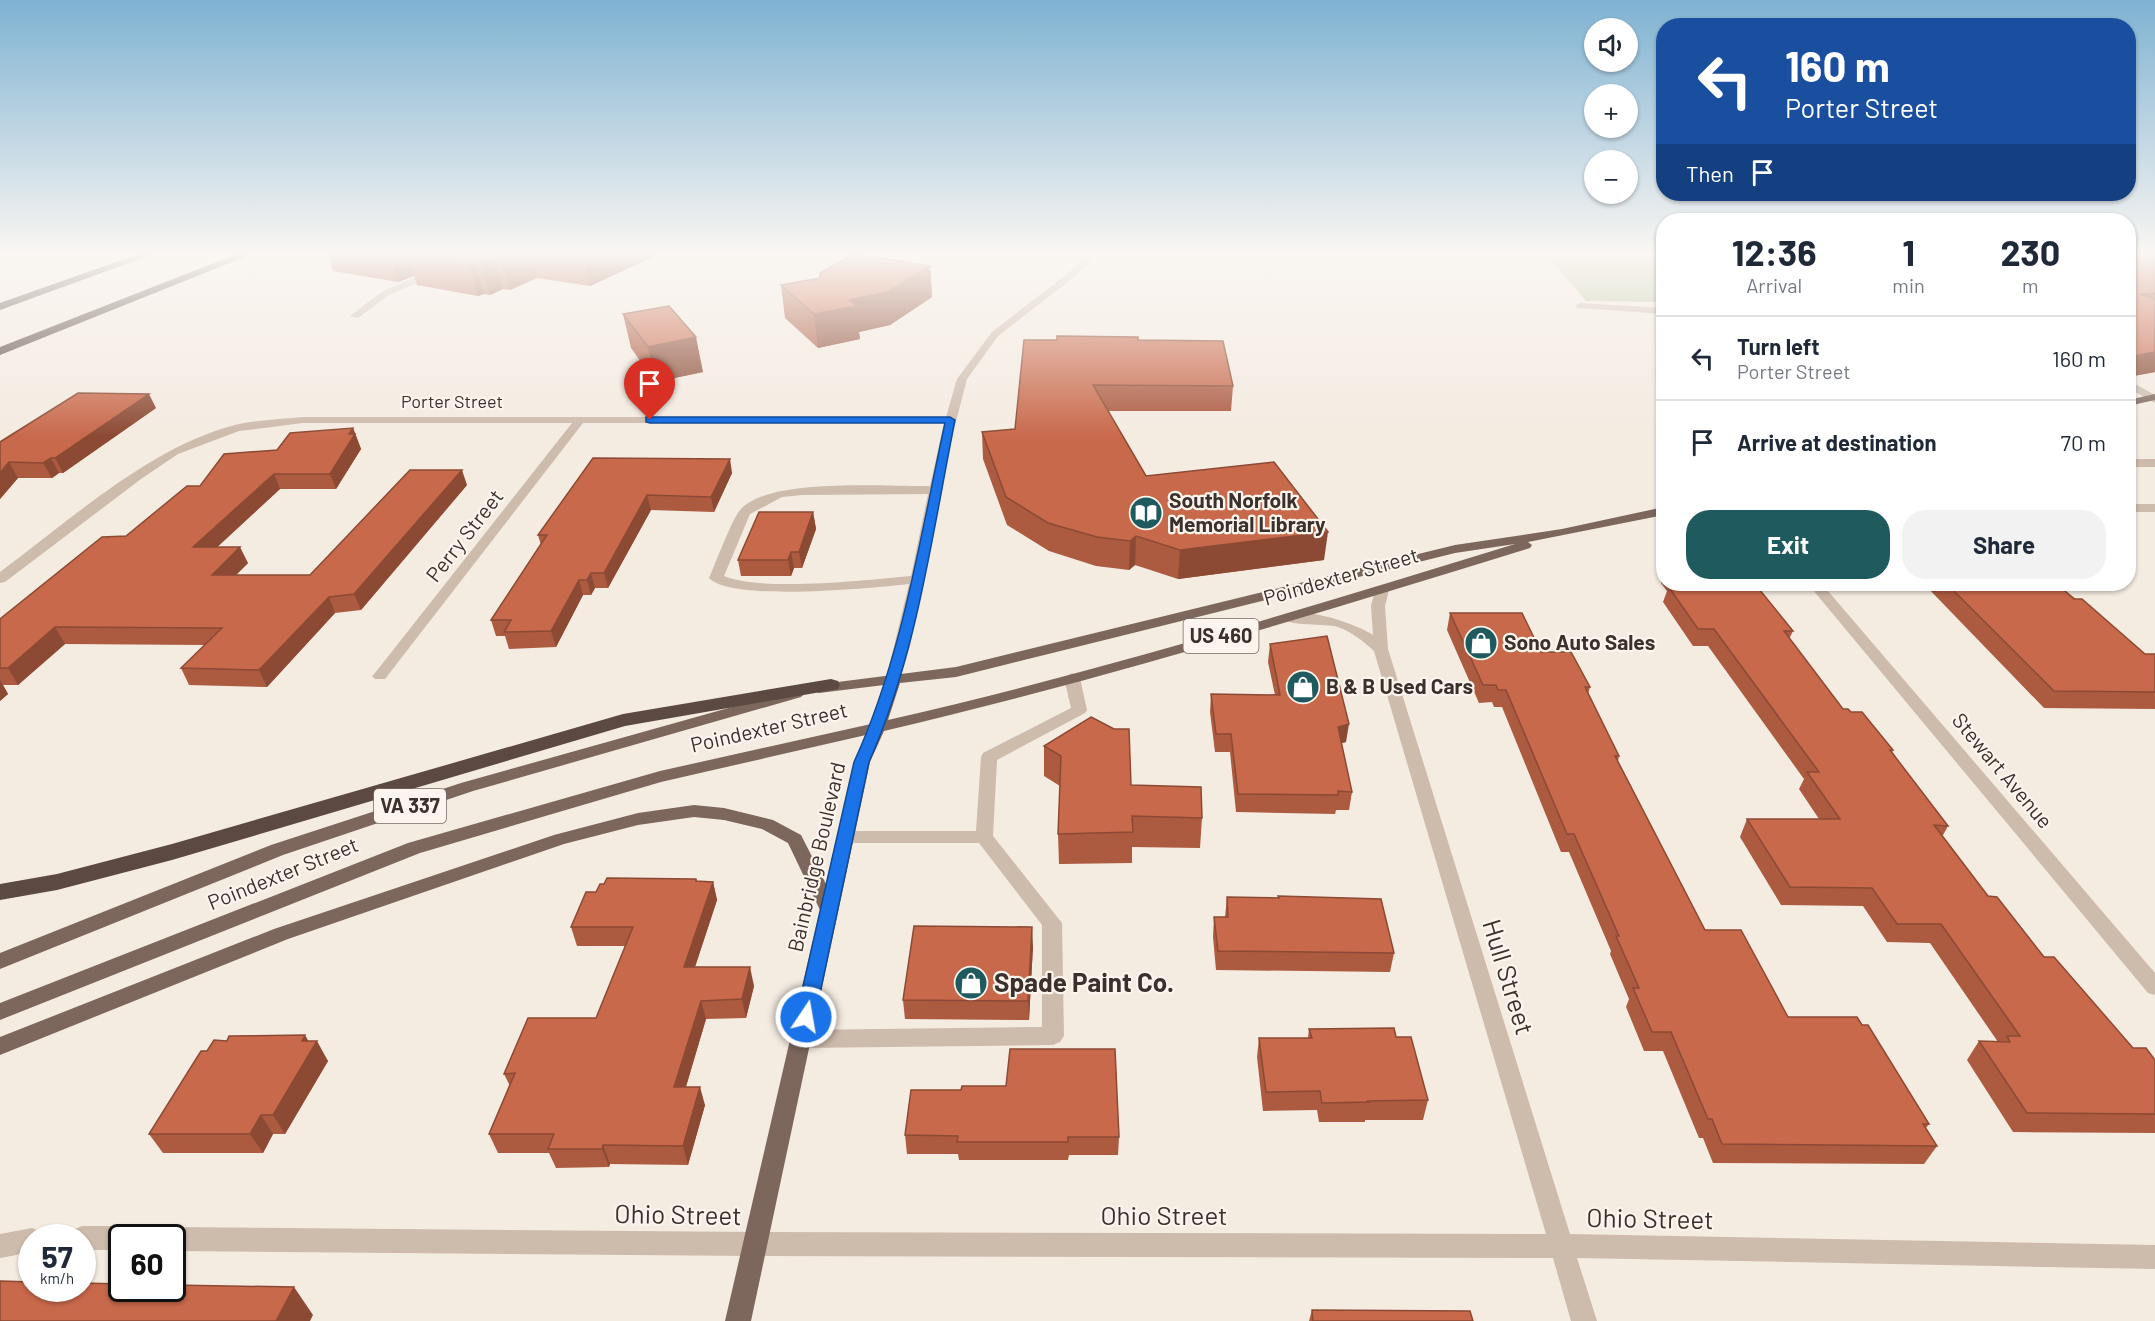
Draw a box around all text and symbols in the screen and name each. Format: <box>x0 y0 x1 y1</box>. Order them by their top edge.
map controls <box>1584 18 1638 204</box>
button: sound <box>1584 18 1638 72</box>
text: 160 m <box>1785 40 1890 90</box>
icon: left <box>1686 42 1764 120</box>
button: + <box>1584 84 1638 138</box>
text: Porter Street <box>1785 91 1938 123</box>
button: − <box>1584 150 1638 204</box>
icon: arrive <box>1746 156 1779 189</box>
text: Then <box>1686 160 1734 186</box>
text: 12:36 <box>1732 230 1817 273</box>
text: 1 <box>1902 230 1915 273</box>
text: 230 <box>2001 230 2060 273</box>
text: Arrival <box>1746 273 1802 297</box>
text: min <box>1892 273 1925 297</box>
text: m <box>2022 273 2039 297</box>
text: Turn left <box>1737 333 1820 359</box>
icon: left <box>1686 342 1719 375</box>
text: 160 m <box>2052 345 2106 371</box>
pin <box>624 358 675 420</box>
text: Porter Street <box>1737 359 1850 383</box>
icon: arrive <box>633 367 666 400</box>
street label: Porter Street <box>401 390 503 412</box>
icon: arrive <box>1686 426 1719 459</box>
text: Arrive at destination <box>1737 429 1936 455</box>
text: 70 m <box>2061 429 2106 455</box>
street label: Perry Street <box>420 484 508 586</box>
place label: South Norfolk Memorial Library <box>1169 487 1326 536</box>
library icon: South Norfolk Memorial Library <box>1128 495 1164 531</box>
button: Exit <box>1686 510 1890 579</box>
button: Share <box>1902 510 2106 579</box>
street label: Poindexter Street <box>1260 541 1421 610</box>
road number: US 460 <box>1184 619 1258 653</box>
shop icon: Sono Auto Sales <box>1463 625 1499 661</box>
place label: Sono Auto Sales <box>1504 629 1655 654</box>
shop icon: B & B Used Cars <box>1285 669 1321 705</box>
place label: B & B Used Cars <box>1326 673 1473 698</box>
street label: Poindexter Street <box>688 696 849 757</box>
street label: Stewart Avenue <box>1948 707 2059 833</box>
street label: Bainbridge Boulevard <box>782 759 850 954</box>
road number: VA 337 <box>374 789 446 823</box>
street label: Poindexter Street <box>204 831 361 914</box>
street label: Hull Street <box>1477 915 1542 1038</box>
shop icon: Spade Paint Co. <box>953 965 989 1001</box>
place label: Spade Paint Co. <box>994 966 1174 997</box>
position arrow <box>774 985 838 1049</box>
street label: Ohio Street <box>614 1197 742 1230</box>
street label: Ohio Street <box>1100 1199 1228 1230</box>
street label: Ohio Street <box>1586 1201 1714 1234</box>
speed limit sign: 60 <box>108 1224 186 1302</box>
text: 57 <box>41 1238 73 1274</box>
text: km/h <box>40 1269 74 1287</box>

